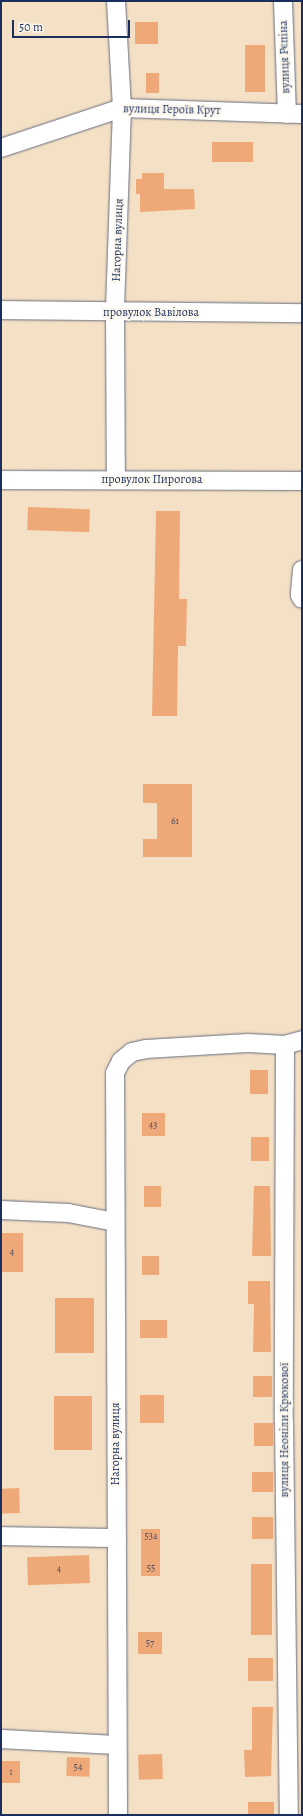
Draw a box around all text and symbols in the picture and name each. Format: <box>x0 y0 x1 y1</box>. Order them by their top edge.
scale bar <box>14 12 132 38</box>
text: 50 m <box>19 19 43 35</box>
street label: вулиця Рєпіна <box>277 20 293 94</box>
street label: вулиця Героїв Крут <box>123 102 221 118</box>
street label: Нагорна вулиця <box>109 198 127 282</box>
street label: провулок Вавілова <box>103 306 199 320</box>
street label: провулок Пирогова <box>101 473 203 487</box>
house number: 61 <box>171 815 179 827</box>
house number: 43 <box>149 1119 157 1131</box>
house number: 4 <box>10 1246 14 1258</box>
street label: вулиця Неоніли Крюкової <box>278 1363 292 1497</box>
street label: Нагорна вулиця <box>109 1402 123 1486</box>
house number: 53а <box>144 1530 158 1542</box>
house number: 55 <box>147 1562 155 1574</box>
house number: 4 <box>57 1563 61 1575</box>
house number: 57 <box>146 1637 154 1649</box>
house number: 54 <box>74 1761 82 1773</box>
house number: 1 <box>9 1766 13 1778</box>

